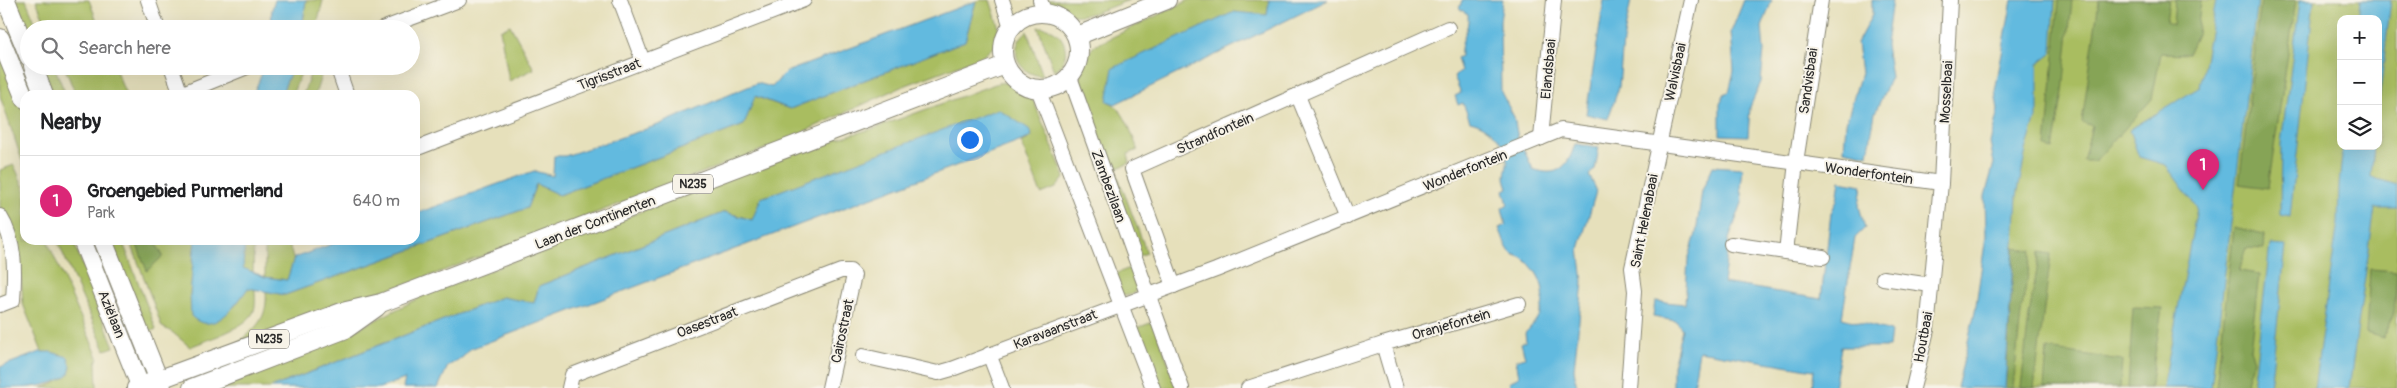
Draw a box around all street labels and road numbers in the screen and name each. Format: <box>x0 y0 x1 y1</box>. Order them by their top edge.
street label: Elandsbaai <box>1537 38 1560 100</box>
street label: Walvisbaai <box>1661 41 1690 103</box>
street label: Sandvisbaai <box>1795 46 1822 115</box>
street label: Tigrisstraat <box>575 55 643 94</box>
street label: Mosselbaai <box>1936 60 1957 124</box>
street label: Strandfontein <box>1174 109 1256 158</box>
street label: Wonderfontein <box>1421 146 1510 195</box>
street label: Zambezilaan <box>1088 148 1130 225</box>
street label: Wonderfontein <box>1824 159 1914 188</box>
street label: Saint Helenabaai <box>1627 172 1662 270</box>
road number: N235 <box>673 174 713 193</box>
street label: Laan der Continenten <box>533 192 658 253</box>
street label: Aziëlaan <box>94 288 129 341</box>
street label: Cairostraat <box>827 297 858 365</box>
street label: Oasestraat <box>674 303 740 342</box>
street label: Oranjefontein <box>1410 305 1492 344</box>
street label: Karavaanstraat <box>1011 306 1100 353</box>
street label: Houtbaai <box>1910 310 1937 364</box>
road number: N235 <box>249 329 289 348</box>

